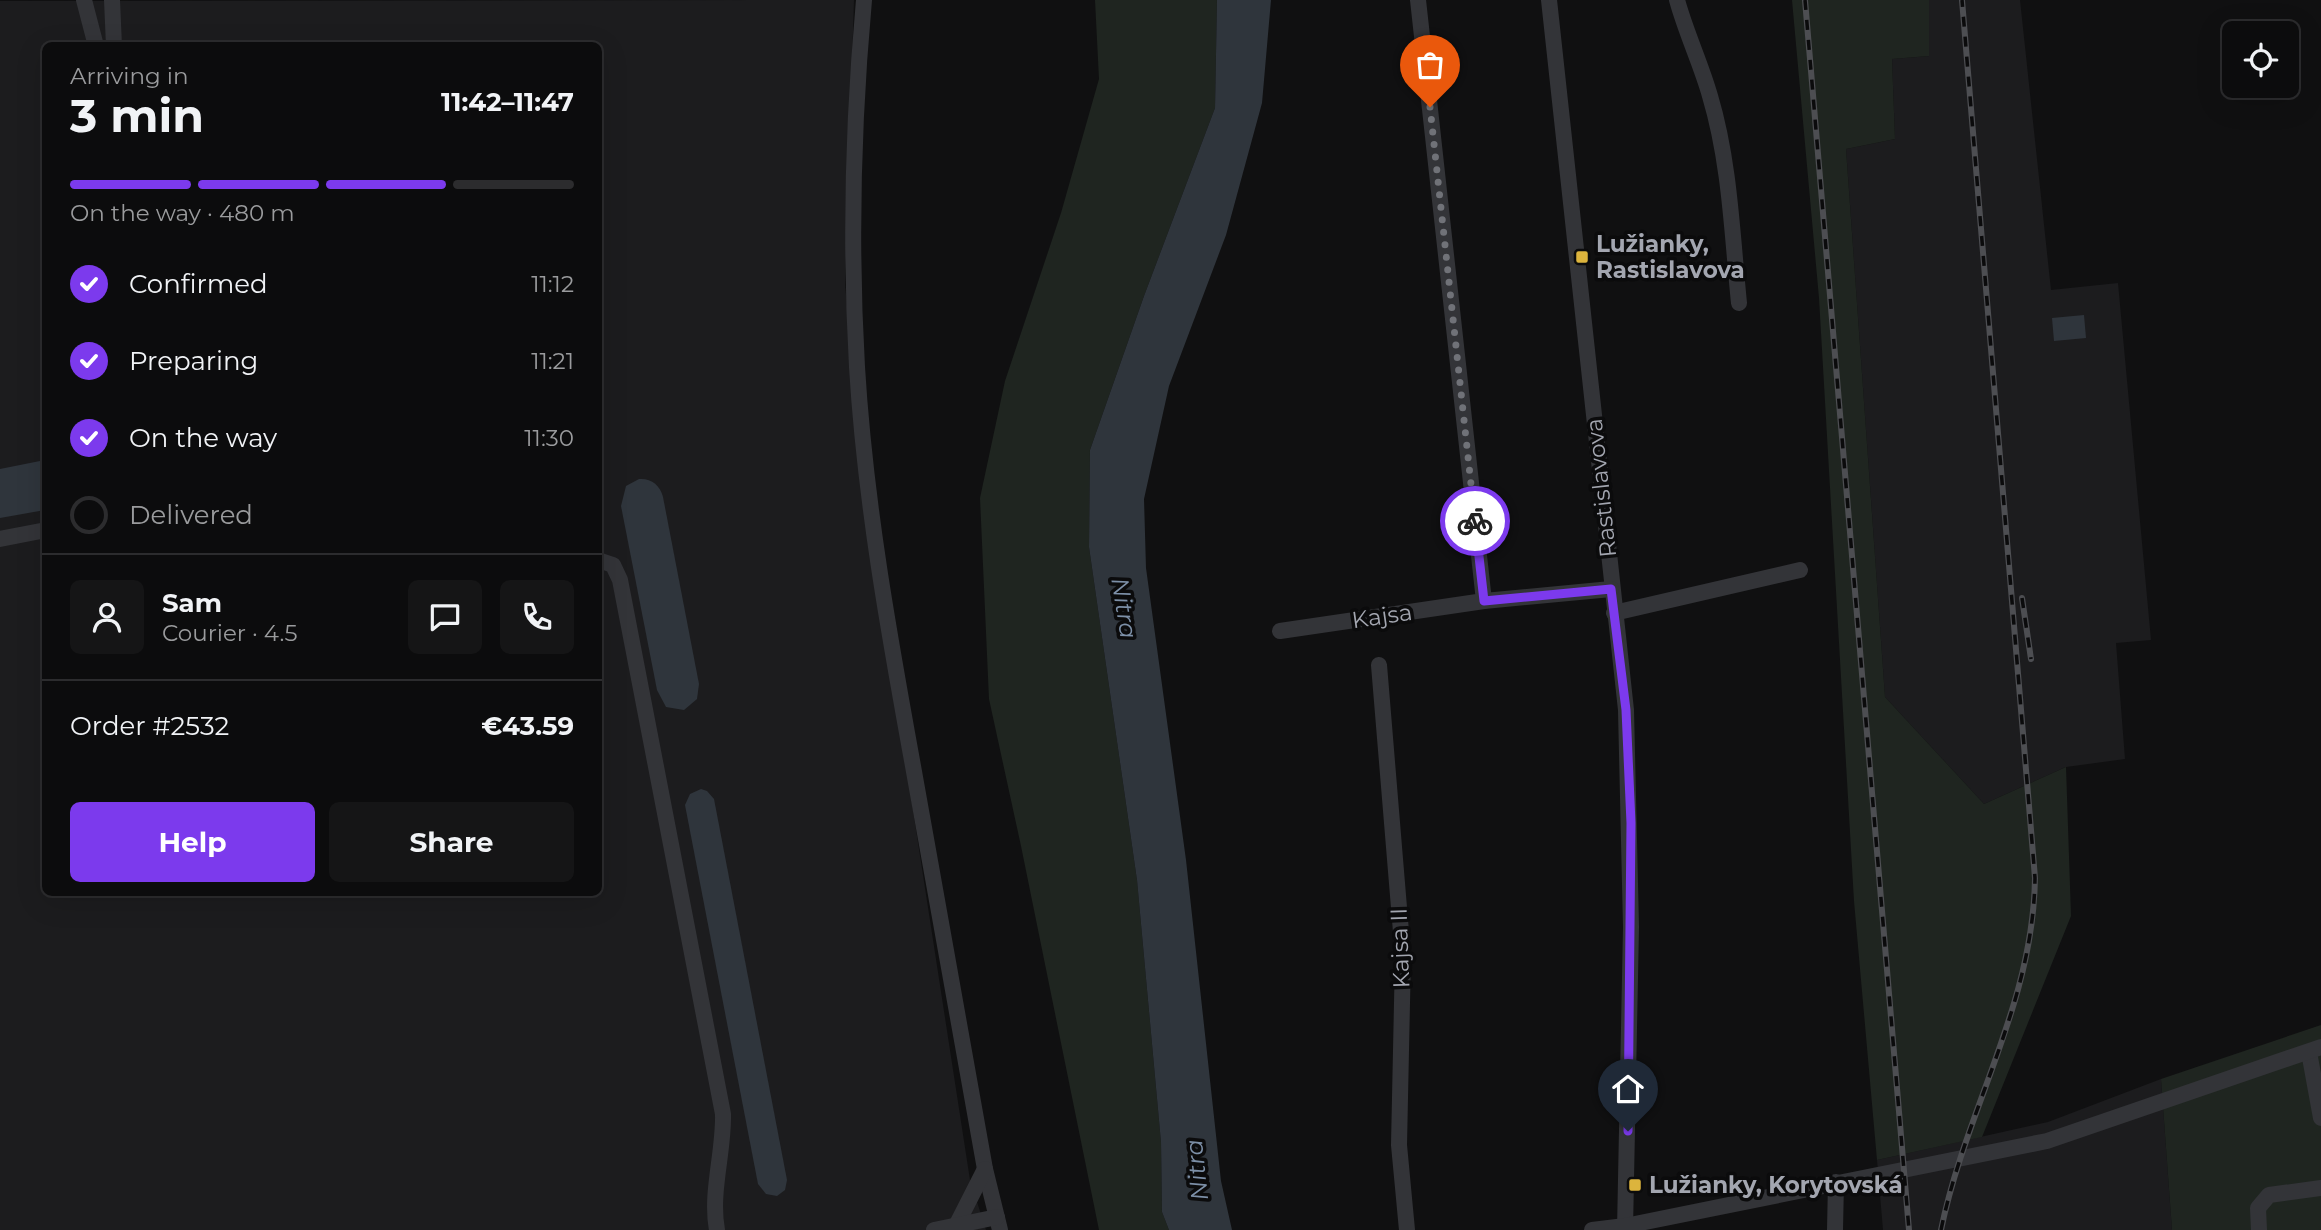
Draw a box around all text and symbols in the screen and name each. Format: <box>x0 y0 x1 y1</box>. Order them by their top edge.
map controls <box>2222 21 2299 98</box>
button: locate <box>2222 21 2299 98</box>
pin <box>1400 35 1460 107</box>
icon: bag <box>1411 46 1449 84</box>
text: Arriving in <box>70 62 189 90</box>
text: 11:42–11:47 <box>441 86 574 118</box>
text: 3 min <box>70 87 204 144</box>
text: On the way · 480 m <box>70 199 295 227</box>
place label: Lužianky, Rastislavova <box>1596 230 1745 284</box>
marker: Lužianky, Rastislavova <box>1574 249 1590 265</box>
icon: check <box>70 265 108 303</box>
text: Confirmed <box>129 268 268 300</box>
text: 11:12 <box>531 270 574 298</box>
icon: check <box>70 342 108 380</box>
text: Preparing <box>129 345 258 377</box>
text: 11:21 <box>531 347 574 375</box>
street label: Rastislavova <box>1580 417 1622 559</box>
icon: check <box>70 419 108 457</box>
text: On the way <box>129 422 277 454</box>
text: 11:30 <box>524 424 574 452</box>
courier <box>1440 486 1510 556</box>
text: Delivered <box>129 499 253 531</box>
icon: bike <box>1456 502 1494 540</box>
water label: Nitra <box>1105 575 1144 640</box>
button: person <box>70 580 144 654</box>
button: chat <box>408 580 482 654</box>
button: phone <box>500 580 574 654</box>
text: Sam <box>162 587 222 619</box>
street label: Kajsa <box>1350 598 1414 634</box>
text: Courier · 4.5 <box>162 619 297 647</box>
text: Order #2532 <box>70 710 229 742</box>
text: €43.59 <box>481 710 574 742</box>
button: Help <box>70 802 315 882</box>
button: Share <box>329 802 574 882</box>
street label: Kajsa II <box>1385 907 1415 989</box>
pin <box>1598 1059 1658 1131</box>
icon: home <box>1609 1070 1647 1108</box>
water label: Nitra <box>1179 1138 1214 1202</box>
place label: Lužianky, Korytovská <box>1649 1171 1903 1199</box>
marker: Lužianky, Korytovská <box>1627 1177 1643 1193</box>

